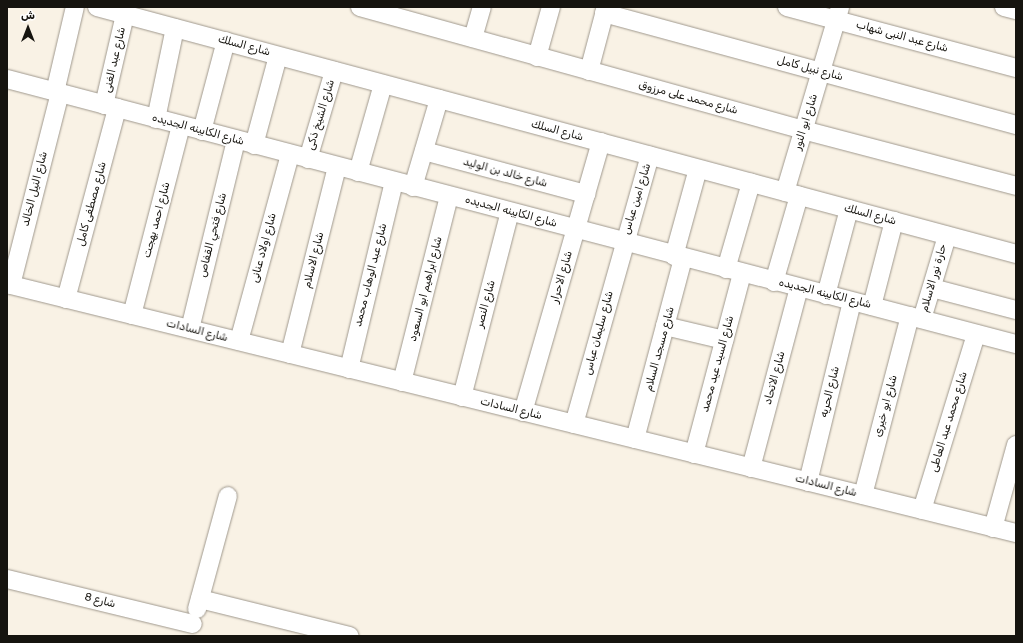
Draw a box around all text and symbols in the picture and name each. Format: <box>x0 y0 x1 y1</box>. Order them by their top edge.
north arrow <box>8 8 48 48</box>
text: ش <box>21 9 35 22</box>
street label: شارع عبد النبى شهاب <box>855 18 949 56</box>
street label: شارع عبد الغنى <box>101 26 129 94</box>
street label: شارع السلك <box>216 33 272 59</box>
street label: شارع نبيل كامل <box>776 54 844 84</box>
street label: شارع الشيخ ذكى <box>304 78 338 152</box>
street label: شارع محمد على مرزوق <box>637 78 739 118</box>
street label: شارع ابو النور <box>791 92 821 152</box>
street label: شارع الكابينه الجديده <box>151 111 245 149</box>
street label: شارع السلك <box>529 118 585 144</box>
street label: شارع النيل الخالد <box>19 150 51 228</box>
street label: شارع خالد بن الوليد <box>461 155 549 191</box>
street label: شارع مصطفى كامل <box>74 160 110 248</box>
street label: شارع امين عباس <box>620 162 654 236</box>
street label: شارع احمد بهجت <box>141 181 173 259</box>
street label: شارع فتحي القفاص <box>196 191 230 279</box>
street label: شارع الكابينه الجديده <box>464 193 558 231</box>
street label: شارع السلك <box>842 202 898 228</box>
street label: شارع اولاد عنانى <box>248 212 280 284</box>
street label: شارع عبد الوهاب محمد <box>352 222 390 328</box>
street label: شارع الاسلام <box>301 231 327 289</box>
street label: شارع ابراهيم ابو السعود <box>407 235 445 343</box>
street label: حارة نور الاسلام <box>918 243 950 313</box>
street label: شارع الاحرار <box>548 249 576 305</box>
street label: شارع الكابينه الجديده <box>777 276 873 312</box>
street label: شارع النصر <box>473 279 499 329</box>
street label: شارع سليمان عباس <box>581 289 617 377</box>
street label: شارع مسجد السلام <box>642 305 678 393</box>
street label: شارع السيد عيد محمد <box>699 314 737 414</box>
street label: شارع السادات <box>165 317 229 345</box>
street label: شارع الاتحاد <box>762 350 788 406</box>
street label: شارع الحريه <box>817 365 843 419</box>
street label: شارع محمد عبد العاطى <box>927 370 971 474</box>
street label: شارع ابو خيرى <box>871 374 901 438</box>
street label: شارع السادات <box>479 395 543 423</box>
street label: شارع السادات <box>794 472 858 500</box>
street label: شارع 8 <box>83 591 117 611</box>

